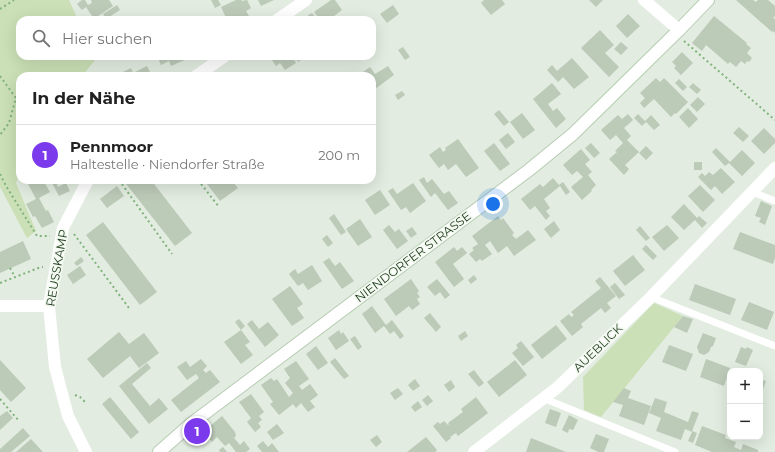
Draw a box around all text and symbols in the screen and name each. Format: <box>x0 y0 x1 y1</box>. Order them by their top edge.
search box <box>16 16 376 60</box>
icon: search <box>30 27 52 49</box>
text: Hier suchen <box>62 29 152 48</box>
text: In der Nähe <box>32 88 136 108</box>
text: Pennmoor <box>70 137 153 156</box>
text: 1 <box>42 147 48 163</box>
text: 200 m <box>318 147 360 163</box>
text: Haltestelle · Niendorfer Straße <box>70 156 264 172</box>
your location <box>483 194 503 214</box>
street label: NIENDORFER STRASSE <box>352 208 474 305</box>
street label: REUSSKAMP <box>42 228 71 308</box>
street label: AUEBLICK <box>570 320 626 375</box>
map controls <box>727 368 763 440</box>
button: + <box>727 368 763 404</box>
button: − <box>727 404 763 440</box>
pin: 1 <box>184 416 210 446</box>

